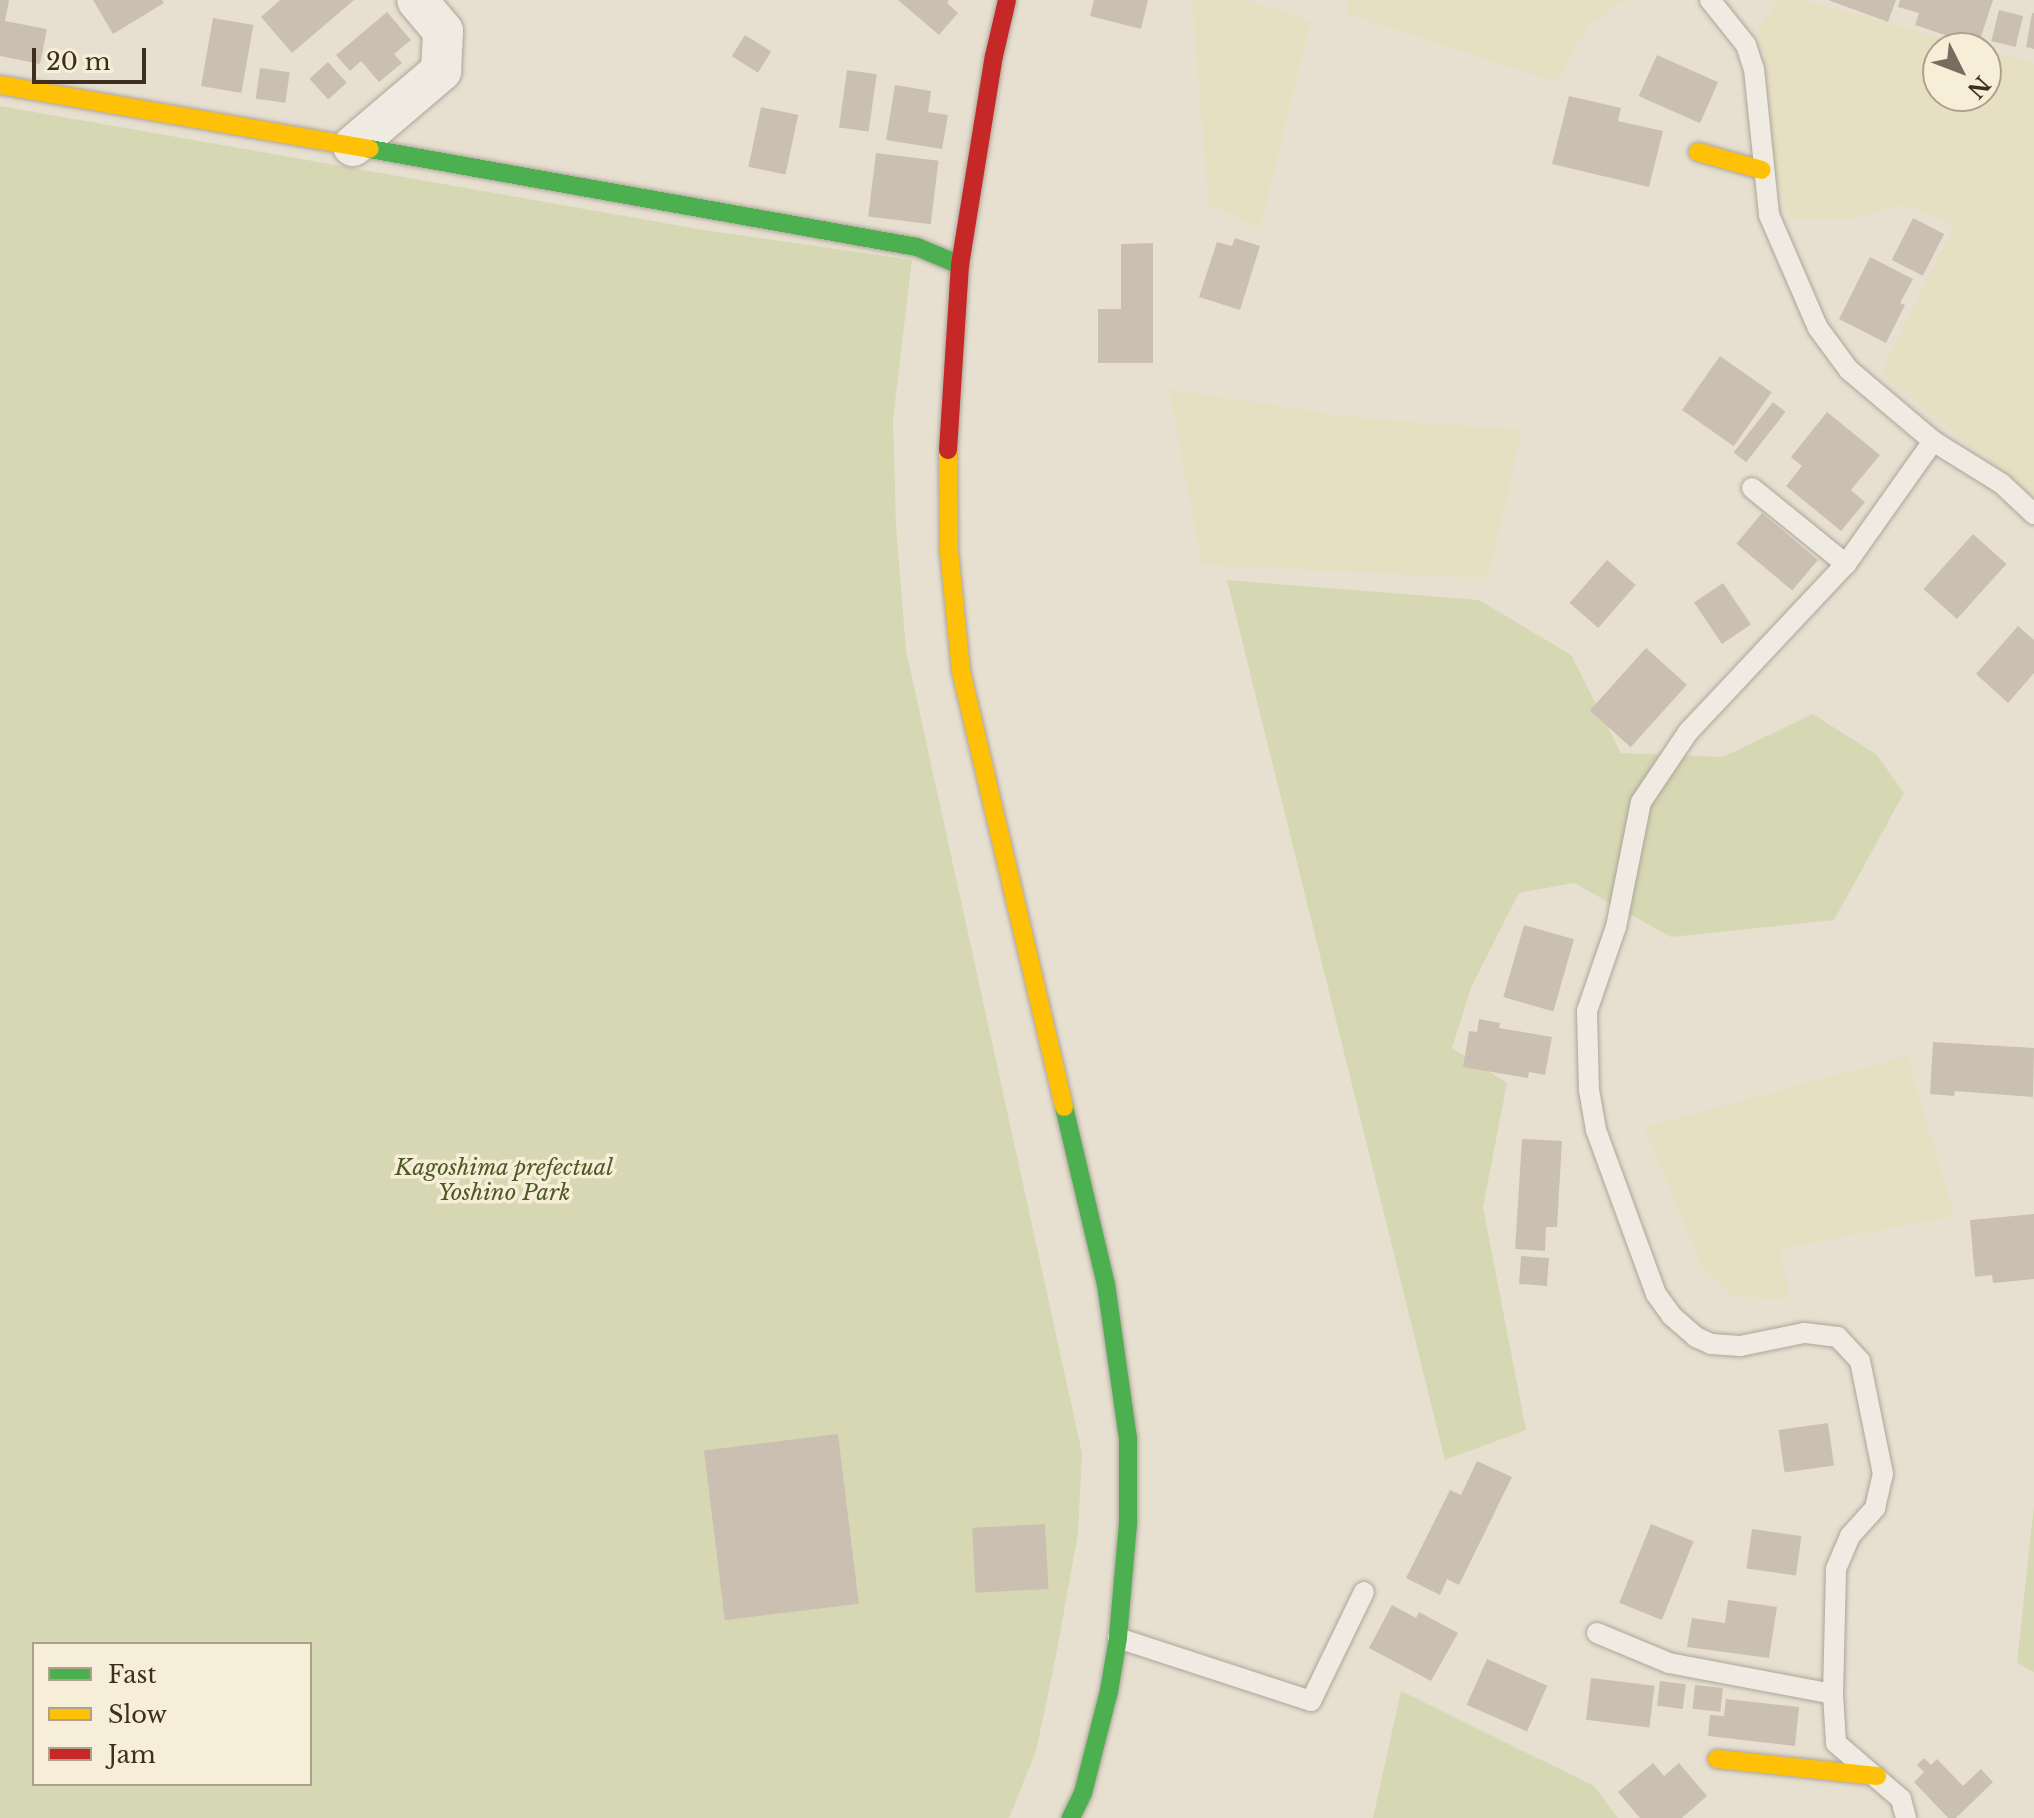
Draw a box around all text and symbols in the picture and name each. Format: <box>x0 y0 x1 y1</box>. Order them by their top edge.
scale bar <box>36 32 150 82</box>
north arrow <box>1922 32 2002 112</box>
text: 20 m <box>46 47 111 76</box>
text: N <box>1962 70 1996 104</box>
park label: Kagoshima prefectual Yoshino Park <box>394 1154 614 1206</box>
legend <box>32 1642 312 1786</box>
text: Fast <box>108 1660 156 1689</box>
text: Slow <box>108 1700 167 1729</box>
text: Jam <box>108 1740 156 1769</box>

